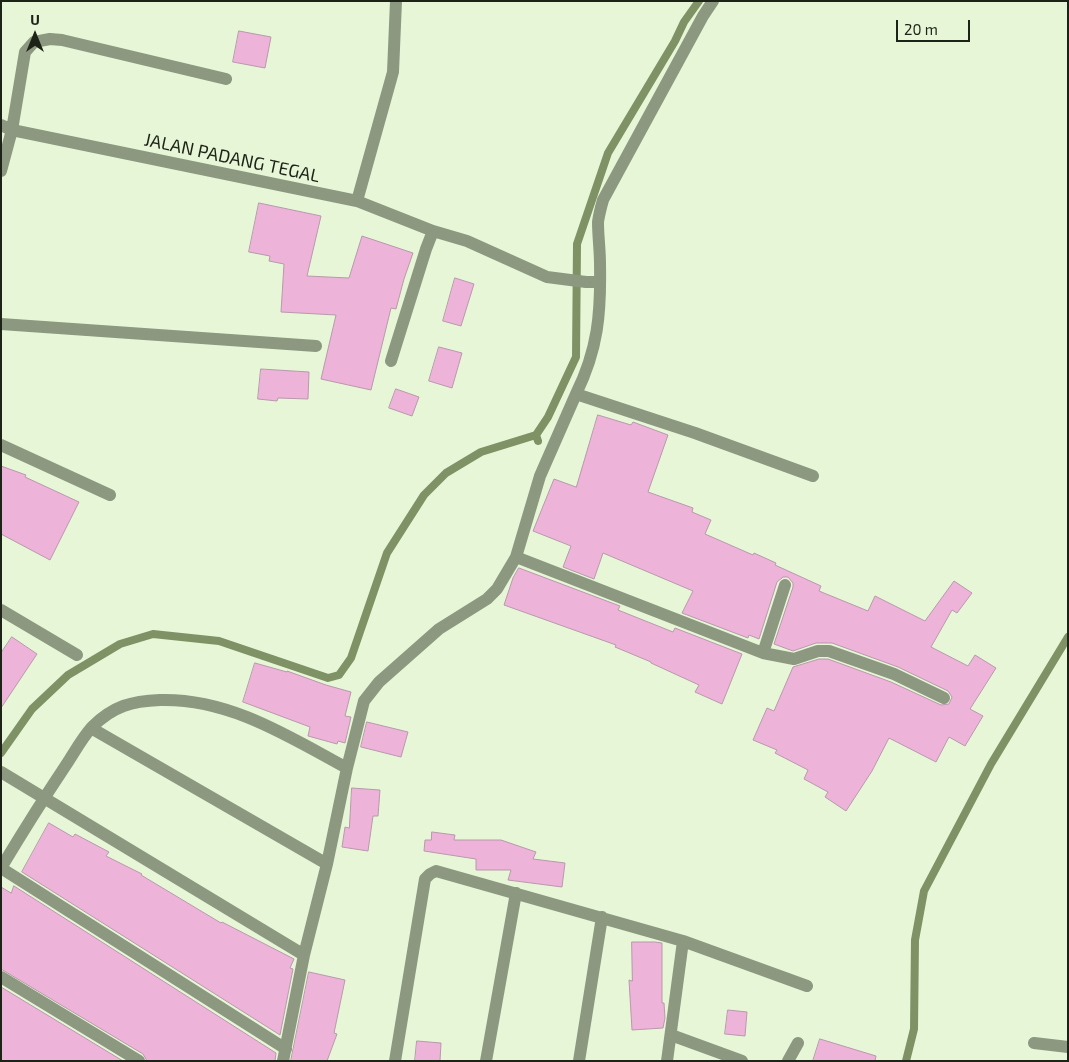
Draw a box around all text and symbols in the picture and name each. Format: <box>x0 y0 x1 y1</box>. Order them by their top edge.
north arrow <box>10 10 60 60</box>
scale bar <box>899 10 973 42</box>
text: U <box>30 11 40 28</box>
text: 20 m <box>904 20 938 38</box>
street label: JALAN PADANG TEGAL <box>142 129 322 187</box>

